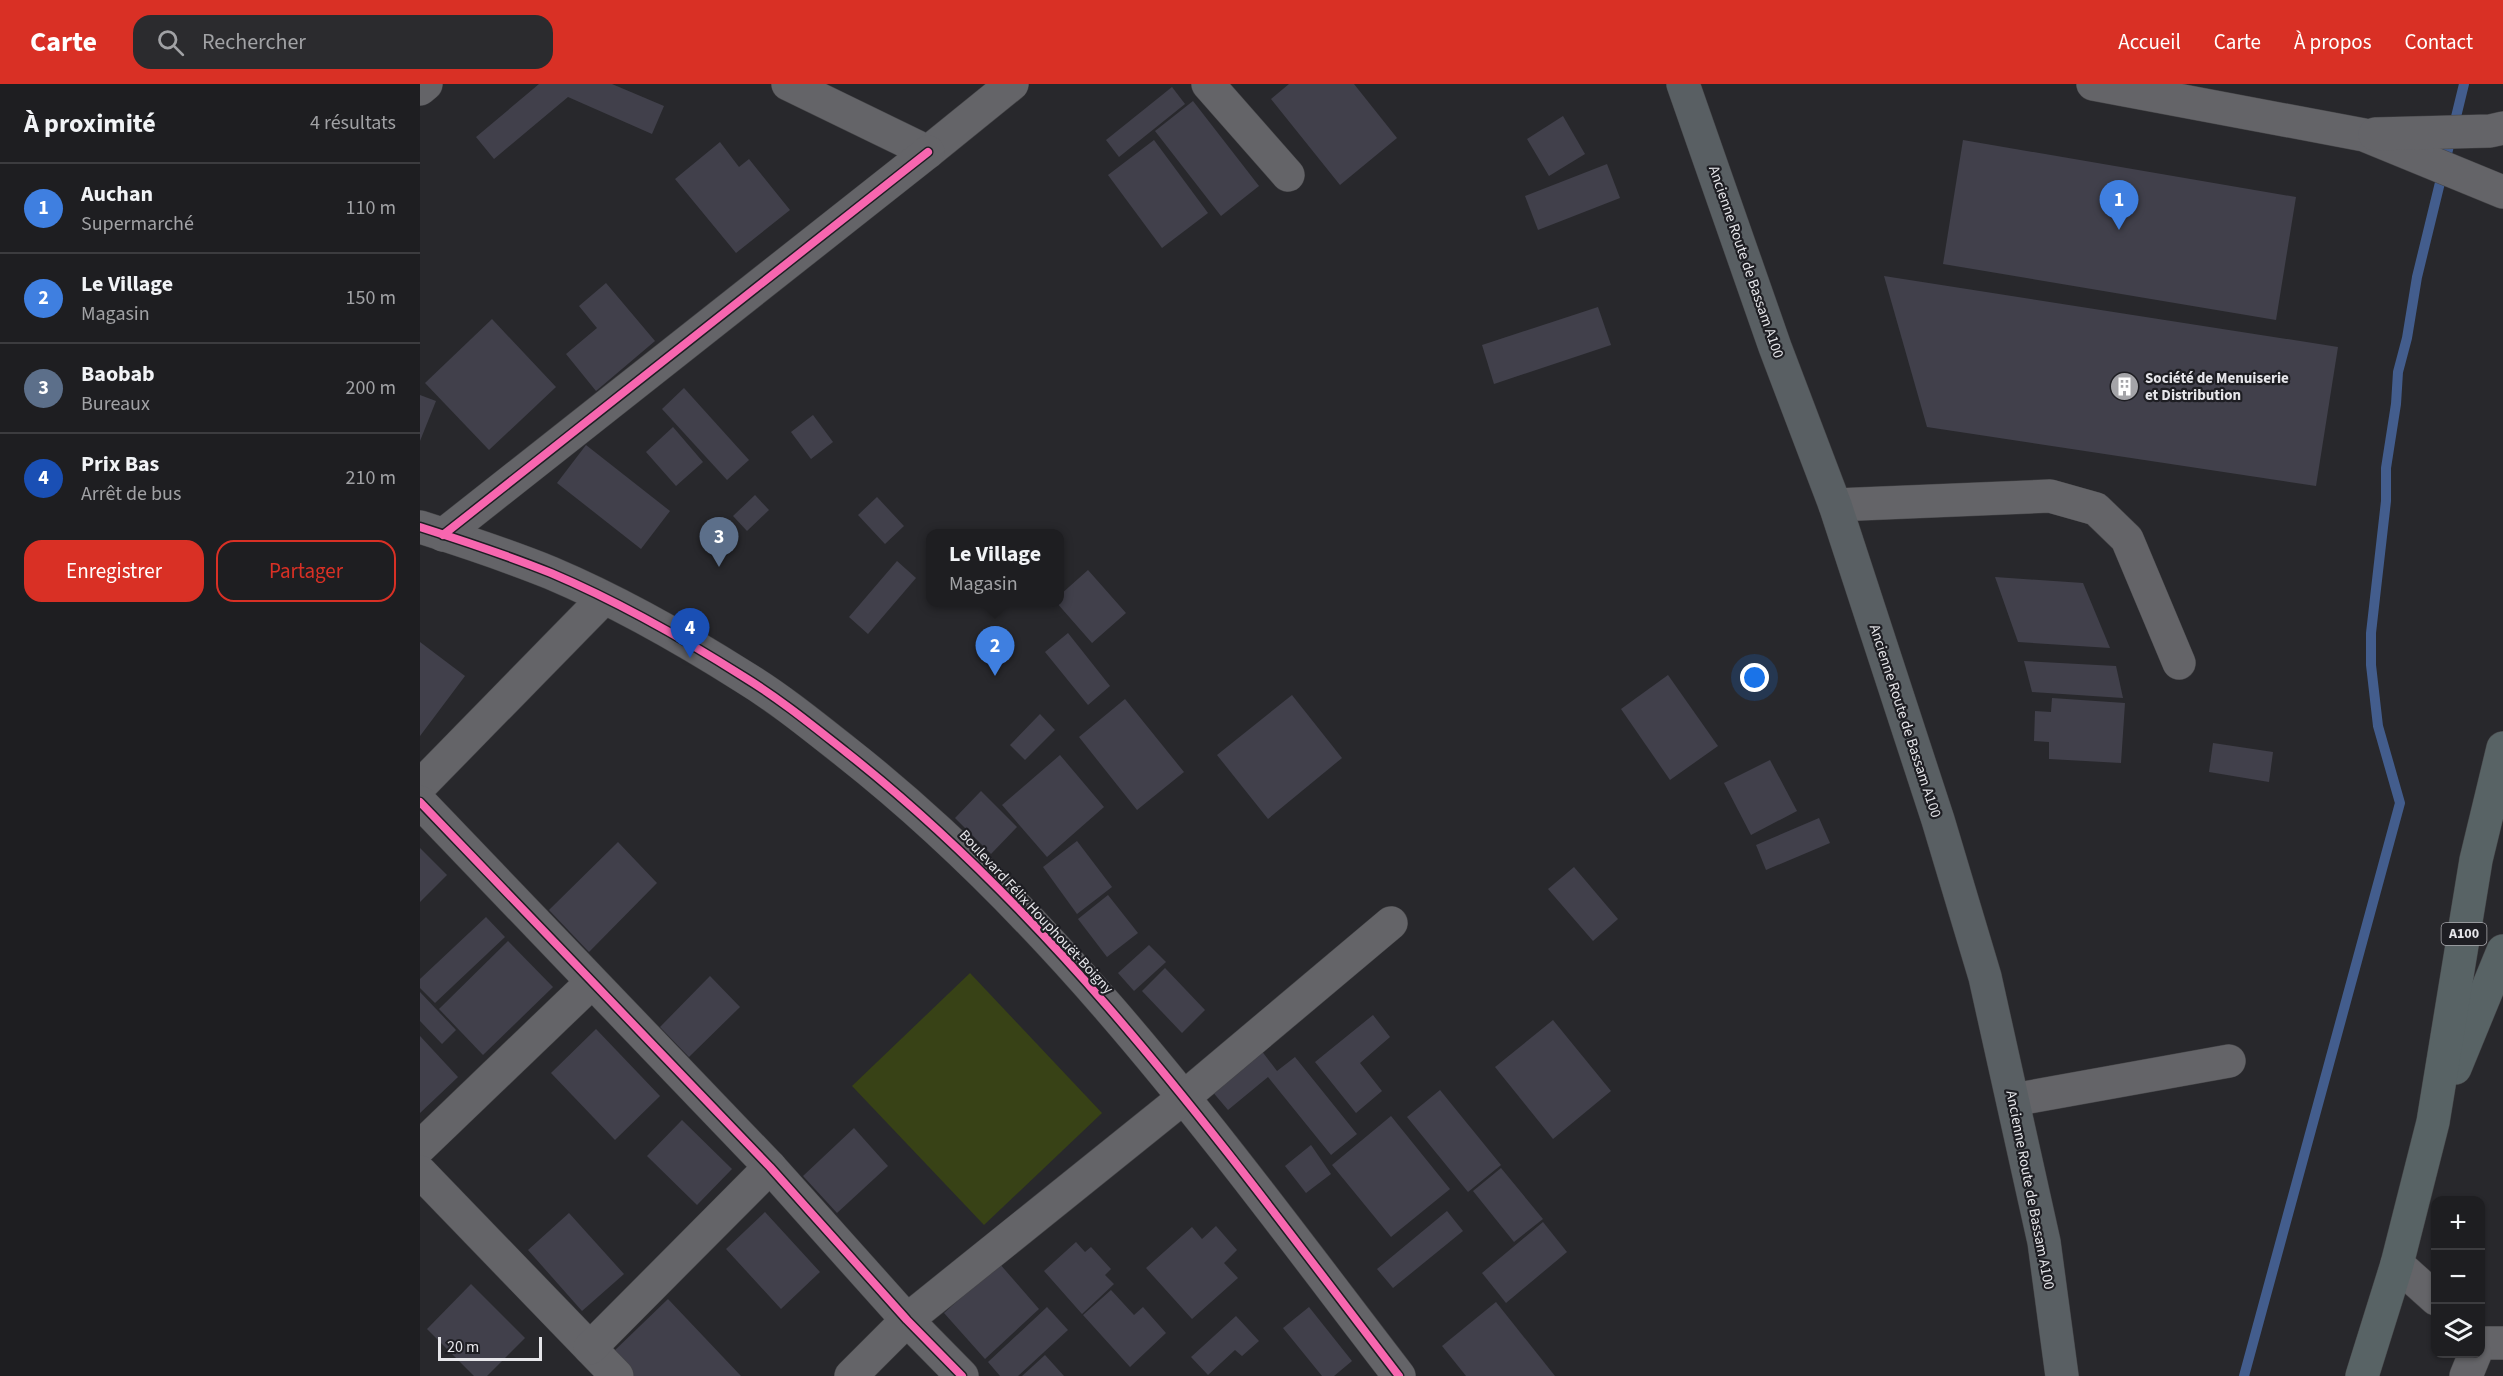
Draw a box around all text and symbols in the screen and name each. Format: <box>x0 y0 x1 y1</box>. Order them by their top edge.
search box <box>133 15 553 69</box>
text: Carte <box>30 22 97 62</box>
icon: search <box>154 26 187 59</box>
text: Rechercher <box>202 26 306 58</box>
text: Accueil <box>2118 27 2181 57</box>
text: Carte <box>2214 27 2261 57</box>
text: À propos <box>2294 27 2371 57</box>
text: Contact <box>2404 27 2473 57</box>
text: À proximité <box>24 105 156 142</box>
text: 4 résultats <box>310 109 396 137</box>
street label: Ancienne Route de Bassam A100 <box>1703 163 1789 361</box>
text: Auchan <box>81 178 153 210</box>
pin: 1 <box>2100 180 2138 230</box>
text: 1 <box>38 194 49 222</box>
text: 110 m <box>346 194 396 222</box>
text: Supermarché <box>81 210 194 238</box>
text: Le Village <box>81 268 173 300</box>
text: 2 <box>38 284 49 312</box>
text: 150 m <box>346 284 396 312</box>
text: Magasin <box>81 300 150 328</box>
text: Baobab <box>81 358 155 390</box>
place label: Société de Menuiserie et Distribution <box>2145 368 2289 406</box>
building icon: Société de Menuiserie et Distribution <box>2108 371 2140 403</box>
text: 3 <box>38 374 49 402</box>
text: 200 m <box>346 374 396 402</box>
text: Bureaux <box>81 390 150 418</box>
text: Prix Bas <box>81 448 159 480</box>
text: 4 <box>38 464 49 492</box>
text: 210 m <box>346 464 396 492</box>
text: Arrêt de bus <box>81 480 181 508</box>
pin: 3 <box>700 518 738 567</box>
popup <box>926 529 1064 607</box>
text: Le Village <box>949 538 1041 570</box>
button: Enregistrer <box>24 540 204 602</box>
button: Partager <box>216 540 396 602</box>
text: Magasin <box>949 570 1018 598</box>
pin: 4 <box>670 608 710 658</box>
street label: Ancienne Route de Bassam A100 <box>1864 622 1946 820</box>
pin: 2 <box>976 626 1014 676</box>
your location <box>1740 663 1769 692</box>
street label: Boulevard Félix Houphouët-Boigny <box>954 825 1118 999</box>
road number: A100 <box>2442 923 2486 945</box>
street label: Ancienne Route de Bassam A100 <box>2000 1089 2060 1291</box>
map controls <box>2431 1196 2485 1358</box>
button: + <box>2431 1196 2485 1250</box>
button: − <box>2431 1250 2485 1304</box>
button: layers <box>2431 1304 2485 1358</box>
scale bar <box>438 1334 542 1362</box>
text: 20 m <box>447 1336 479 1358</box>

